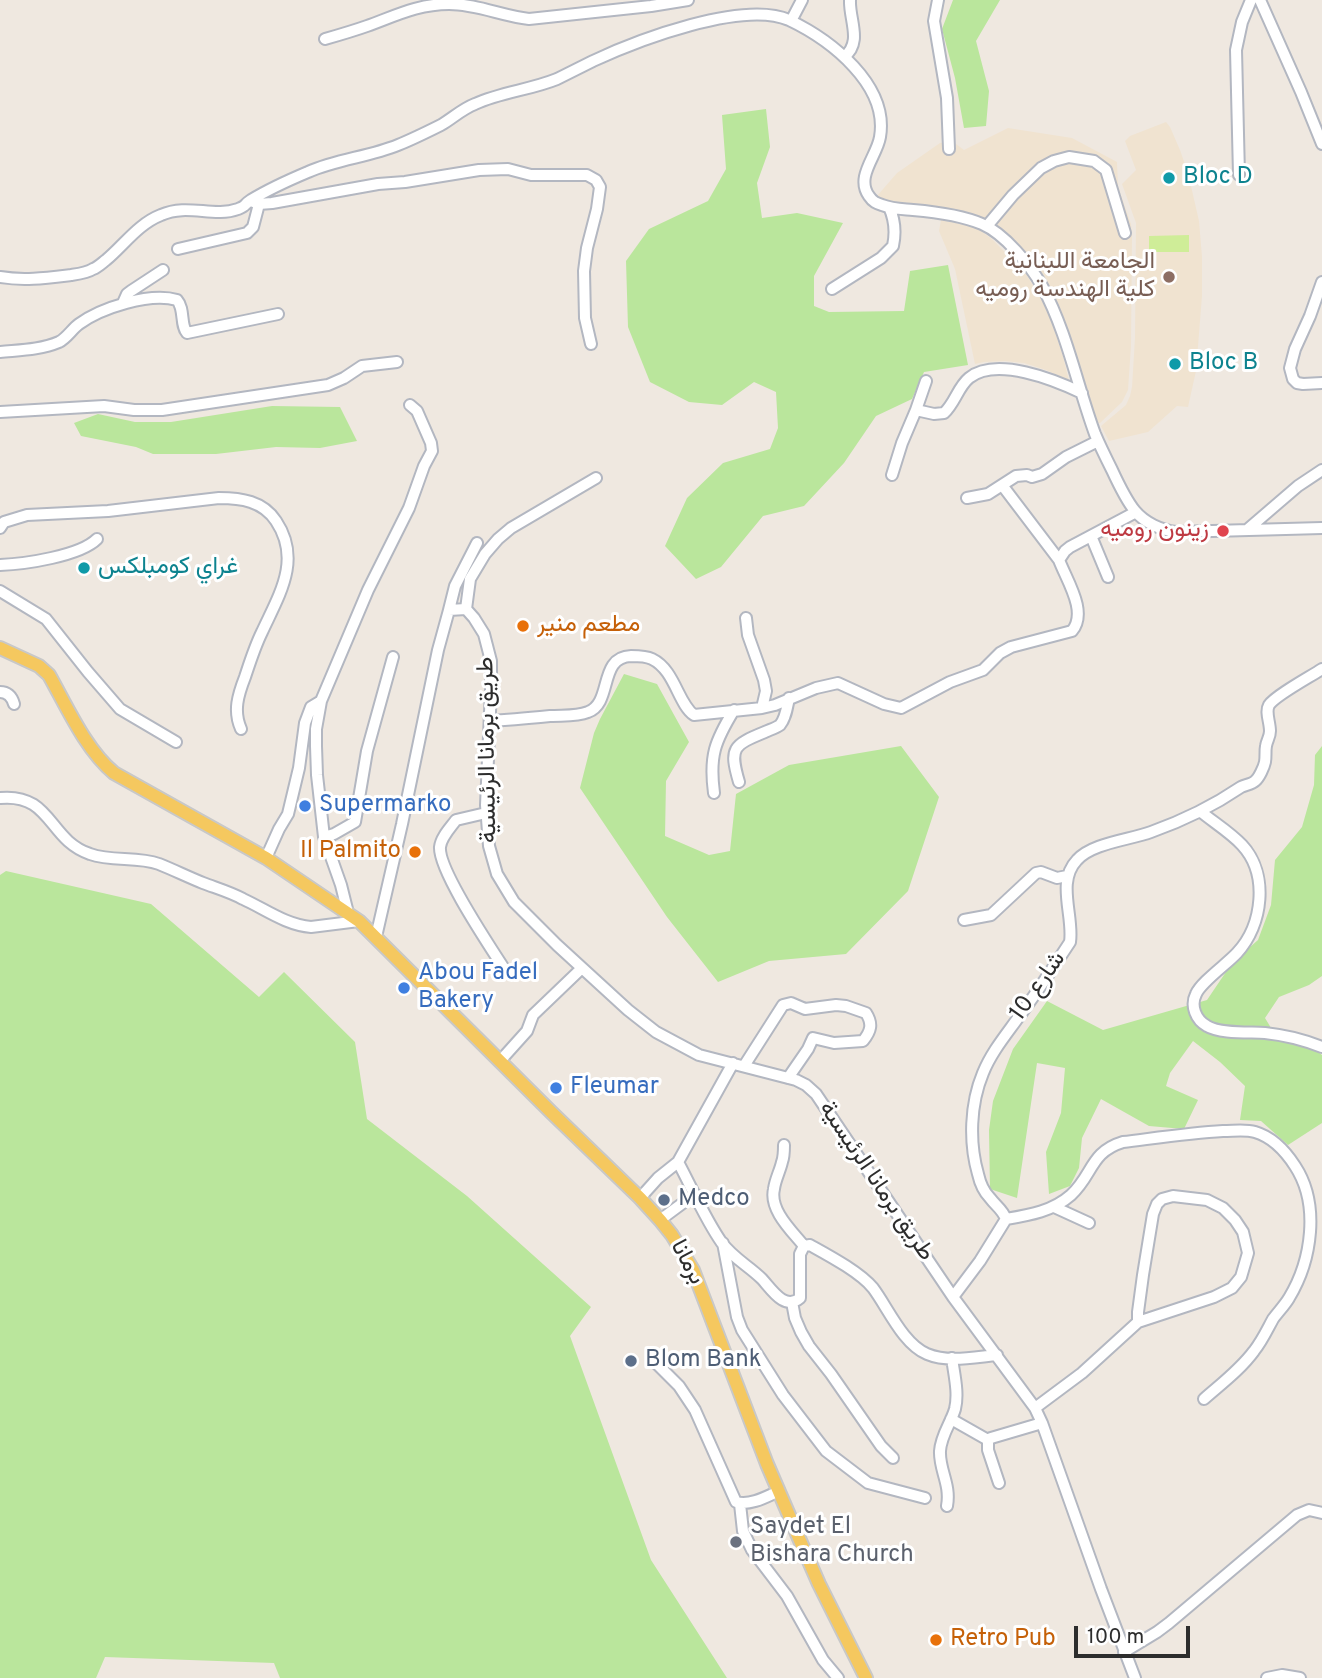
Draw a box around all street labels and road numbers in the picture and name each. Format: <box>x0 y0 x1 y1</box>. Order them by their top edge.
street label: طريق برمانا الرئيسية <box>473 657 505 843</box>
street label: شارع 10 <box>1005 947 1073 1027</box>
street label: طريق برمانا الرئيسية <box>811 1097 939 1267</box>
street label: برمانا <box>662 1236 710 1290</box>

